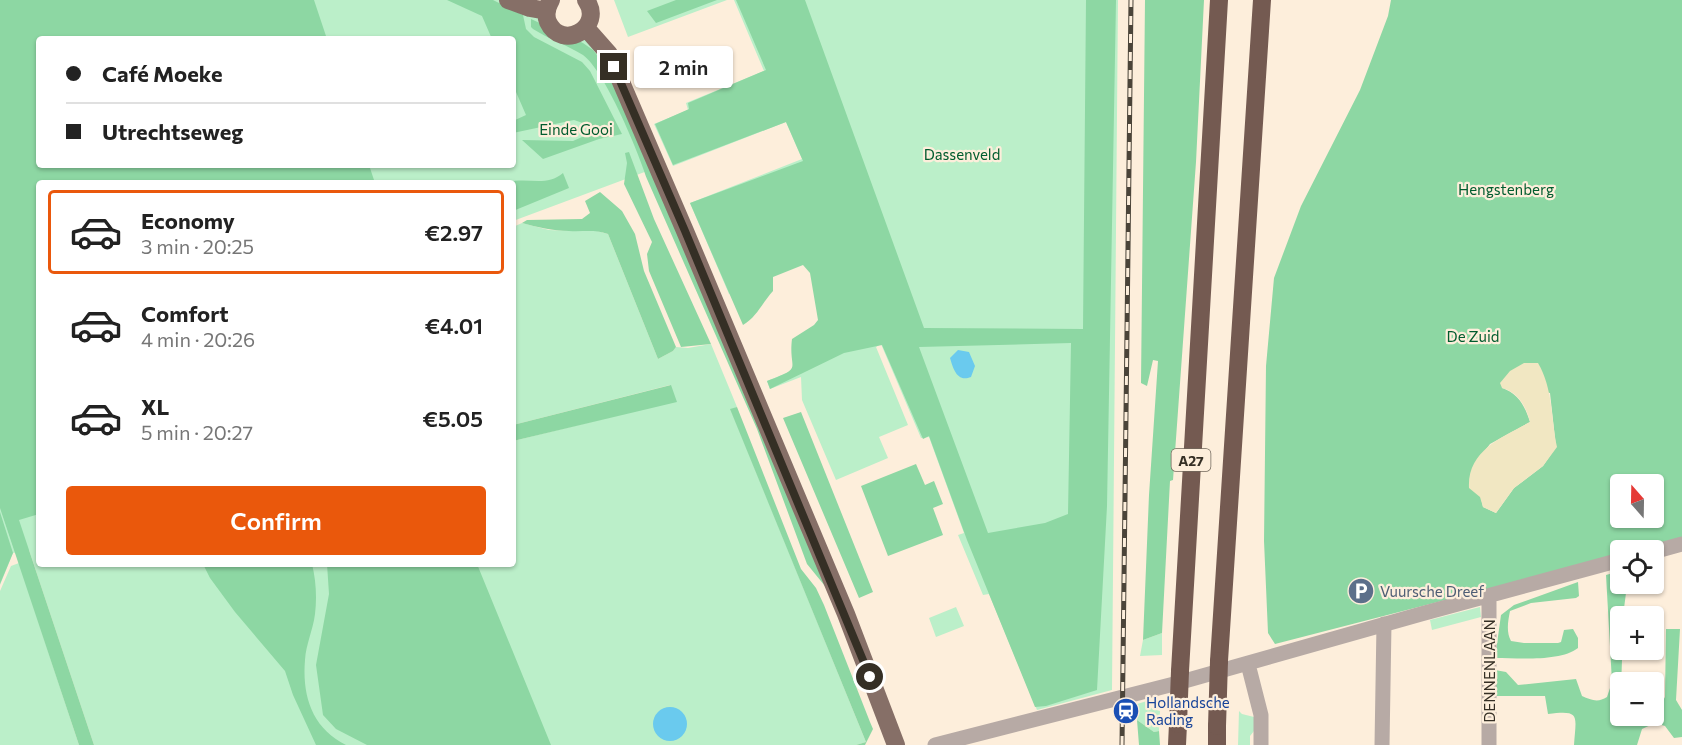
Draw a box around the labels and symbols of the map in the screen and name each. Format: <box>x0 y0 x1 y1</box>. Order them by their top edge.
callout: 2 min <box>635 46 734 88</box>
route end <box>600 53 627 80</box>
park label: Einde Gooi <box>539 120 613 138</box>
park label: Dassenveld <box>924 145 1000 163</box>
park label: Hengstenberg <box>1458 180 1554 198</box>
park label: De Zuid <box>1447 327 1499 345</box>
road number: A27 <box>1172 449 1210 471</box>
north arrow <box>1610 474 1664 528</box>
parking icon: Vuursche Dreef <box>1346 576 1376 606</box>
place label: Vuursche Dreef <box>1380 582 1484 600</box>
street label: DENNENLAAN <box>1480 619 1498 723</box>
route start <box>856 663 883 690</box>
place label: Hollandsche Rading <box>1146 693 1230 728</box>
station icon: Hollandsche Rading <box>1111 696 1141 726</box>

